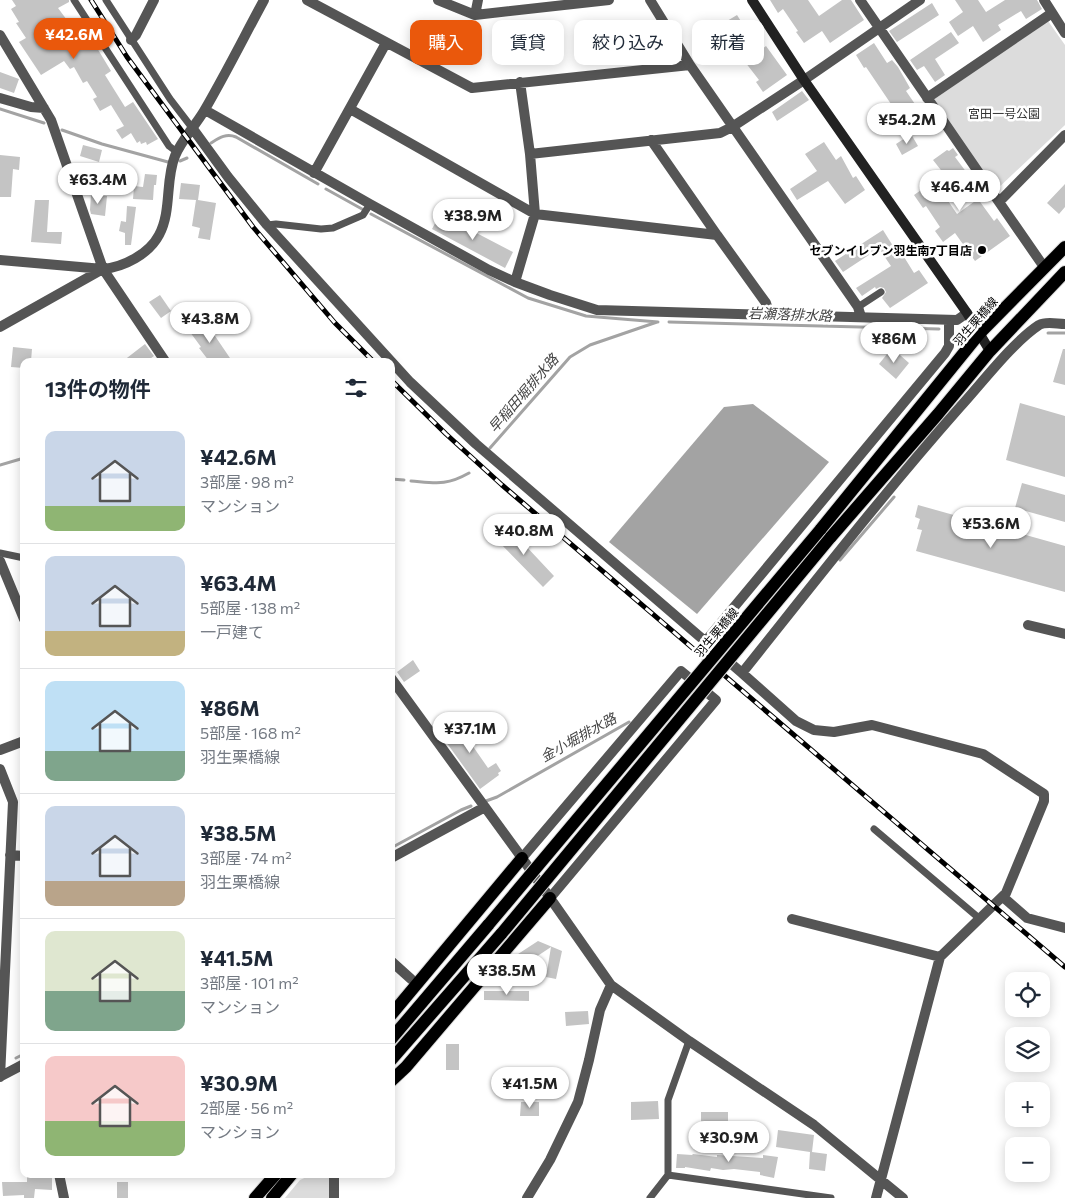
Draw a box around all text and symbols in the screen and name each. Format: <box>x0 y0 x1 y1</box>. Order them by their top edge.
pin: ¥42.6M <box>33 18 115 60</box>
chip: 購入 <box>410 20 482 65</box>
chip: 賃貸 <box>492 20 564 65</box>
chip: 絞り込み <box>574 20 682 65</box>
chip: 新着 <box>692 20 764 65</box>
text: ¥42.6M <box>45 24 103 43</box>
pin: ¥54.2M <box>866 102 948 145</box>
park label: 宮田一号公園 <box>968 106 1040 120</box>
text: ¥54.2M <box>878 109 936 128</box>
pin: ¥63.4M <box>57 162 139 205</box>
text: ¥63.4M <box>69 169 127 188</box>
pin: ¥46.4M <box>919 170 1001 212</box>
text: ¥46.4M <box>930 176 990 195</box>
pin: ¥38.9M <box>432 198 514 241</box>
text: ¥38.9M <box>444 205 502 224</box>
place label: セブンイレブン羽生南7丁目店 <box>809 243 972 257</box>
marker: セブンイレブン羽生南7丁目店 <box>976 244 988 256</box>
street label: 羽生栗橋線 <box>950 294 1000 348</box>
pin: ¥43.8M <box>169 302 251 344</box>
water label: 岩瀬落排水路 <box>748 304 833 324</box>
text: ¥43.8M <box>181 308 239 327</box>
pin: ¥86M <box>864 322 924 364</box>
text: ¥86M <box>871 328 917 347</box>
water label: 早稲田堀排水路 <box>484 350 562 436</box>
icon: filters <box>342 374 370 402</box>
text: 13件の物件 <box>45 376 151 401</box>
text: ¥42.6M <box>200 444 277 469</box>
icon: home <box>85 451 145 511</box>
text: 3部屋 · 98 m² <box>200 472 294 491</box>
text: マンション <box>200 496 280 515</box>
pin: ¥53.6M <box>950 506 1032 549</box>
text: ¥53.6M <box>962 513 1020 532</box>
pin: ¥40.8M <box>483 514 565 556</box>
text: ¥40.8M <box>494 520 554 539</box>
text: ¥63.4M <box>200 570 277 595</box>
icon: home <box>85 576 145 636</box>
text: 5部屋 · 138 m² <box>200 598 300 617</box>
street label: 羽生栗橋線 <box>691 605 741 659</box>
text: 一戸建て <box>200 622 264 641</box>
text: ¥86M <box>200 695 260 720</box>
icon: home <box>85 701 145 761</box>
water label: 金小堀排水路 <box>537 709 620 765</box>
pin: ¥37.1M <box>429 712 511 754</box>
text: ¥37.1M <box>444 718 496 737</box>
text: 5部屋 · 168 m² <box>200 723 301 742</box>
text: 羽生栗橋線 <box>200 747 280 766</box>
text: ¥38.5M <box>200 820 276 845</box>
icon: home <box>85 826 145 886</box>
text: 3部屋 · 74 m² <box>200 848 292 867</box>
text: 羽生栗橋線 <box>200 872 280 891</box>
text: ¥41.5M <box>200 945 273 970</box>
icon: home <box>85 951 145 1011</box>
pin: ¥38.5M <box>466 954 548 996</box>
text: ¥38.5M <box>478 960 536 979</box>
map controls <box>1005 972 1050 1182</box>
button: locate <box>1005 972 1050 1017</box>
text: 3部屋 · 101 m² <box>200 973 299 992</box>
text: マンション <box>200 997 280 1016</box>
button: layers <box>1005 1027 1050 1072</box>
pin: ¥41.5M <box>489 1066 571 1109</box>
text: ¥30.9M <box>200 1070 278 1095</box>
text: ¥41.5M <box>502 1073 558 1092</box>
icon: home <box>85 1076 145 1136</box>
button: + <box>1005 1082 1050 1127</box>
text: 2部屋 · 56 m² <box>200 1098 293 1117</box>
pin: ¥30.9M <box>688 1120 770 1163</box>
text: マンション <box>200 1122 280 1141</box>
text: ¥30.9M <box>699 1127 759 1146</box>
button: − <box>1005 1137 1050 1182</box>

